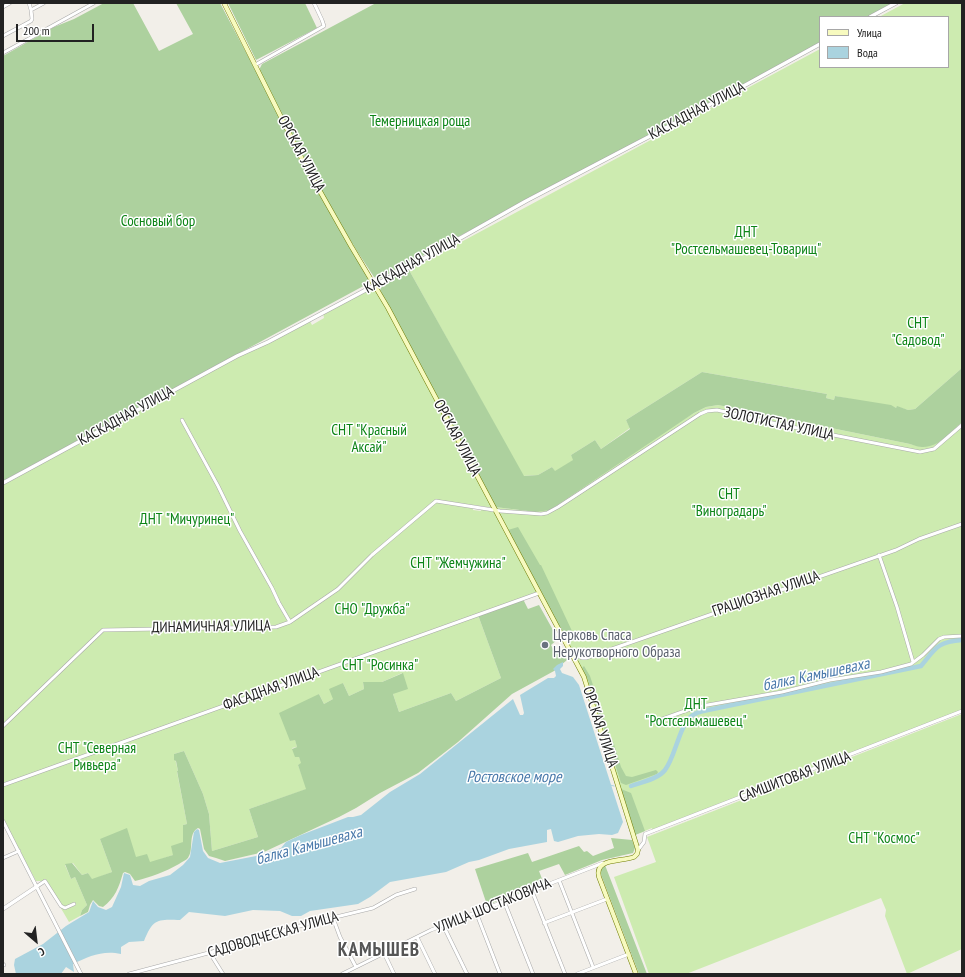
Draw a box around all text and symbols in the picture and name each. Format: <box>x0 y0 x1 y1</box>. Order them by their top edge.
scale bar <box>18 16 96 42</box>
legend <box>819 16 949 68</box>
text: 200 m <box>23 23 50 38</box>
text: Улица <box>857 25 882 40</box>
text: Вода <box>857 45 878 60</box>
street label: КАСКАДНАЯ УЛИЦА <box>646 78 748 144</box>
street label: ОРСКАЯ УЛИЦА <box>273 113 329 195</box>
park label: Темерницкая роща <box>370 113 470 131</box>
park label: Сосновый бор <box>121 213 195 231</box>
park label: ДНТ "Ростсельмашевец-Товарищ" <box>671 224 821 259</box>
street label: КАСКАДНАЯ УЛИЦА <box>361 230 463 298</box>
park label: СНТ "Садовод" <box>891 315 945 350</box>
street label: КАСКАДНАЯ УЛИЦА <box>75 382 177 450</box>
street label: ОРСКАЯ УЛИЦА <box>429 397 485 479</box>
street label: ЗОЛОТИСТАЯ УЛИЦА <box>722 404 836 444</box>
park label: СНТ "Красный Аксай" <box>331 422 407 457</box>
park label: СНТ "Виноградарь" <box>691 486 767 521</box>
park label: ДНТ "Мичуринец" <box>140 511 234 529</box>
park label: СНТ "Жемчужина" <box>410 555 506 573</box>
street label: ГРАЦИОЗНАЯ УЛИЦА <box>710 567 822 621</box>
park label: СНО "Дружба" <box>335 601 409 619</box>
street label: ДИНАМИЧНАЯ УЛИЦА <box>151 617 271 637</box>
place label: Церковь Спаса Нерукотворного Образа <box>553 627 680 662</box>
marker: Церковь Спаса Нерукотворного Образа <box>540 640 550 650</box>
water label: балка Камышеваха <box>761 654 871 696</box>
park label: СНТ "Росинка" <box>342 657 418 675</box>
street label: ФАСАДНАЯ УЛИЦА <box>221 663 321 715</box>
street label: ОРСКАЯ УЛИЦА <box>578 684 622 770</box>
park label: ДНТ "Ростсельмашевец" <box>645 696 747 731</box>
park label: СНТ "Северная Ривьера" <box>58 740 136 775</box>
street label: САМШИТОВАЯ УЛИЦА <box>737 747 853 807</box>
water label: Ростовское море <box>467 767 561 787</box>
water label: балка Камышеваха <box>254 823 364 869</box>
park label: СНТ "Космос" <box>848 830 920 848</box>
street label: УЛИЦА ШОСТАКОВИЧА <box>432 874 554 938</box>
street label: САДОВОДЧЕСКАЯ УЛИЦА <box>206 908 340 962</box>
north arrow <box>16 921 56 961</box>
district label: КАМЫШЕВ <box>338 940 420 962</box>
text: С <box>36 944 47 959</box>

